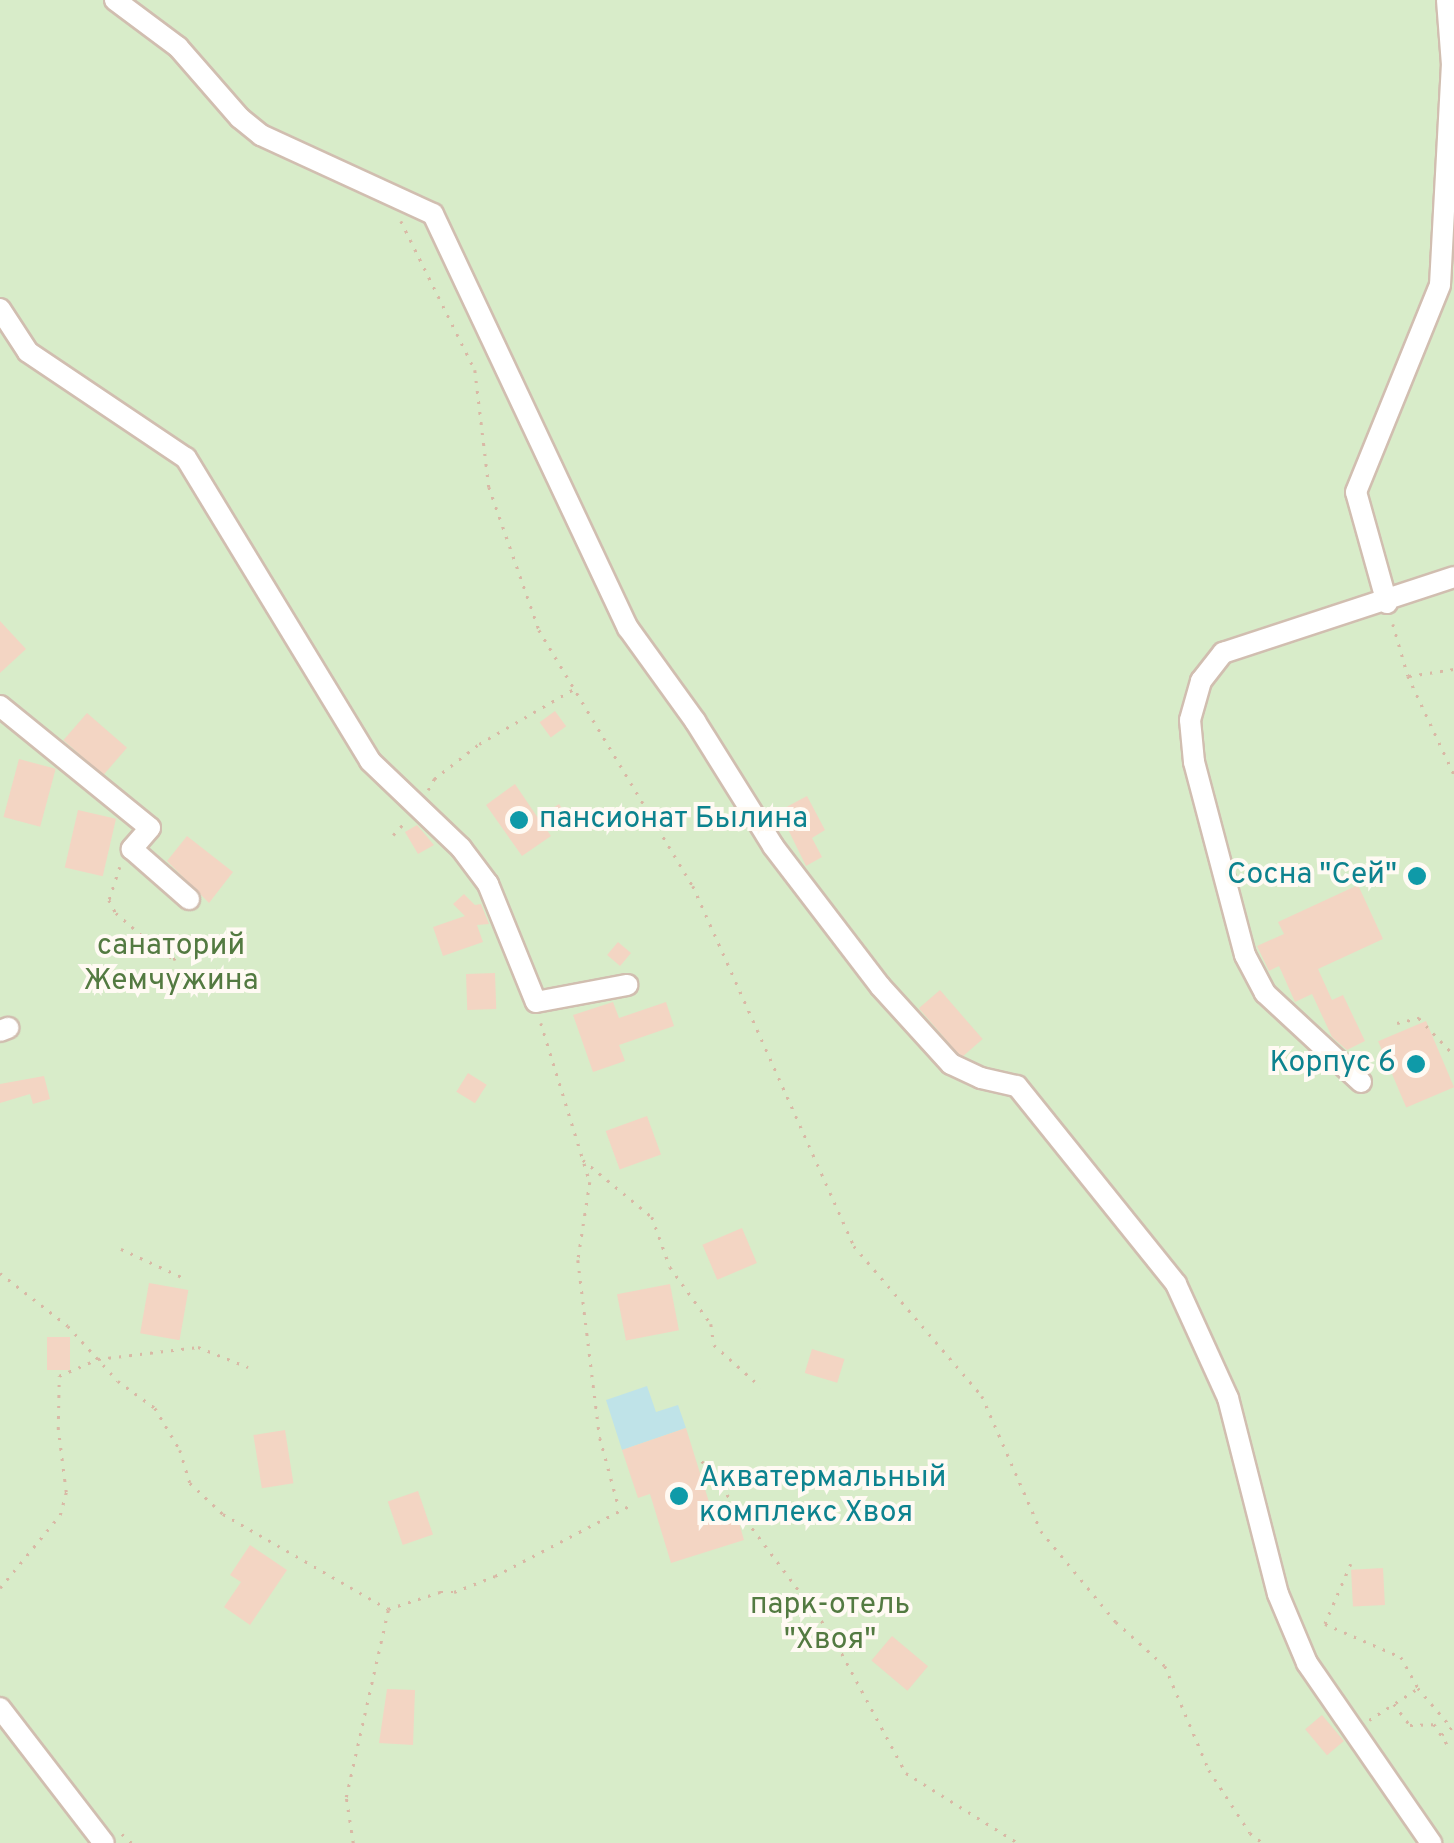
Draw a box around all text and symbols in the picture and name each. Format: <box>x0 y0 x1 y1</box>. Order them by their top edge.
place label: пансионат Былина <box>539 802 808 838</box>
marker: пансионат Былина <box>508 809 530 831</box>
place label: Сосна "Сей" <box>1227 858 1397 894</box>
marker: Сосна "Сей" <box>1406 865 1428 887</box>
park label: санаторий Жемчужина <box>84 929 258 1000</box>
place label: Корпус 6 <box>1270 1046 1396 1082</box>
marker: Корпус 6 <box>1405 1053 1427 1075</box>
place label: Акватермальный комплекс Хвоя <box>699 1461 946 1532</box>
marker: Акватермальный комплекс Хвоя <box>668 1485 690 1507</box>
park label: парк-отель "Хвоя" <box>750 1588 910 1658</box>

